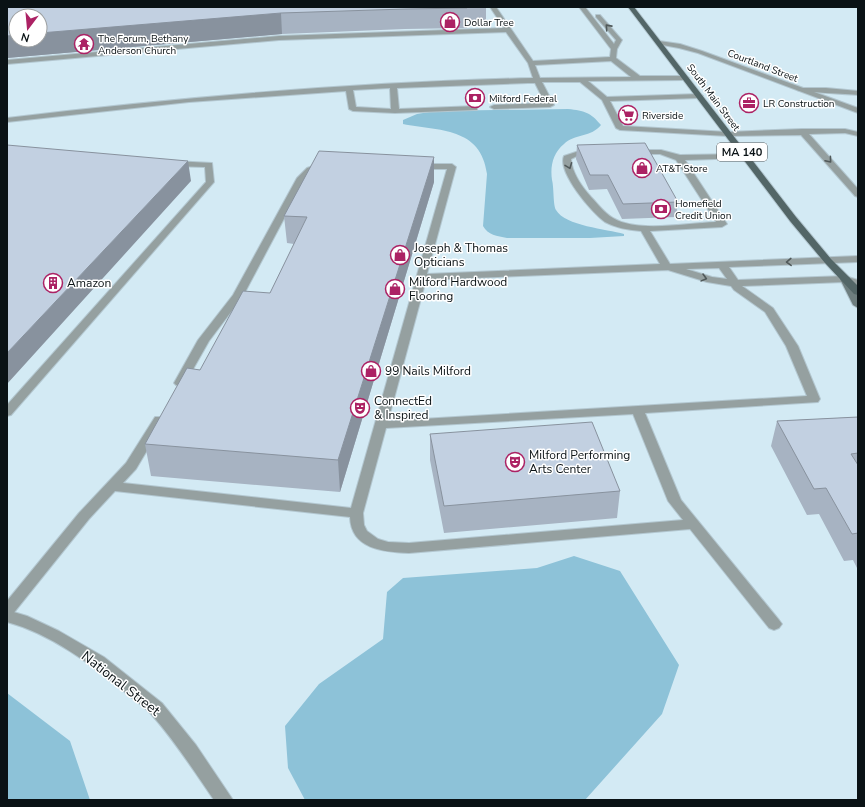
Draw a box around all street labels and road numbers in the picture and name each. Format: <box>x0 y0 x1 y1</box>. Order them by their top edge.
street label: Courtland Street <box>725 46 800 86</box>
street label: South Main Street <box>683 61 743 134</box>
road number: MA 140 <box>717 143 767 161</box>
street label: National Street <box>77 647 164 720</box>

